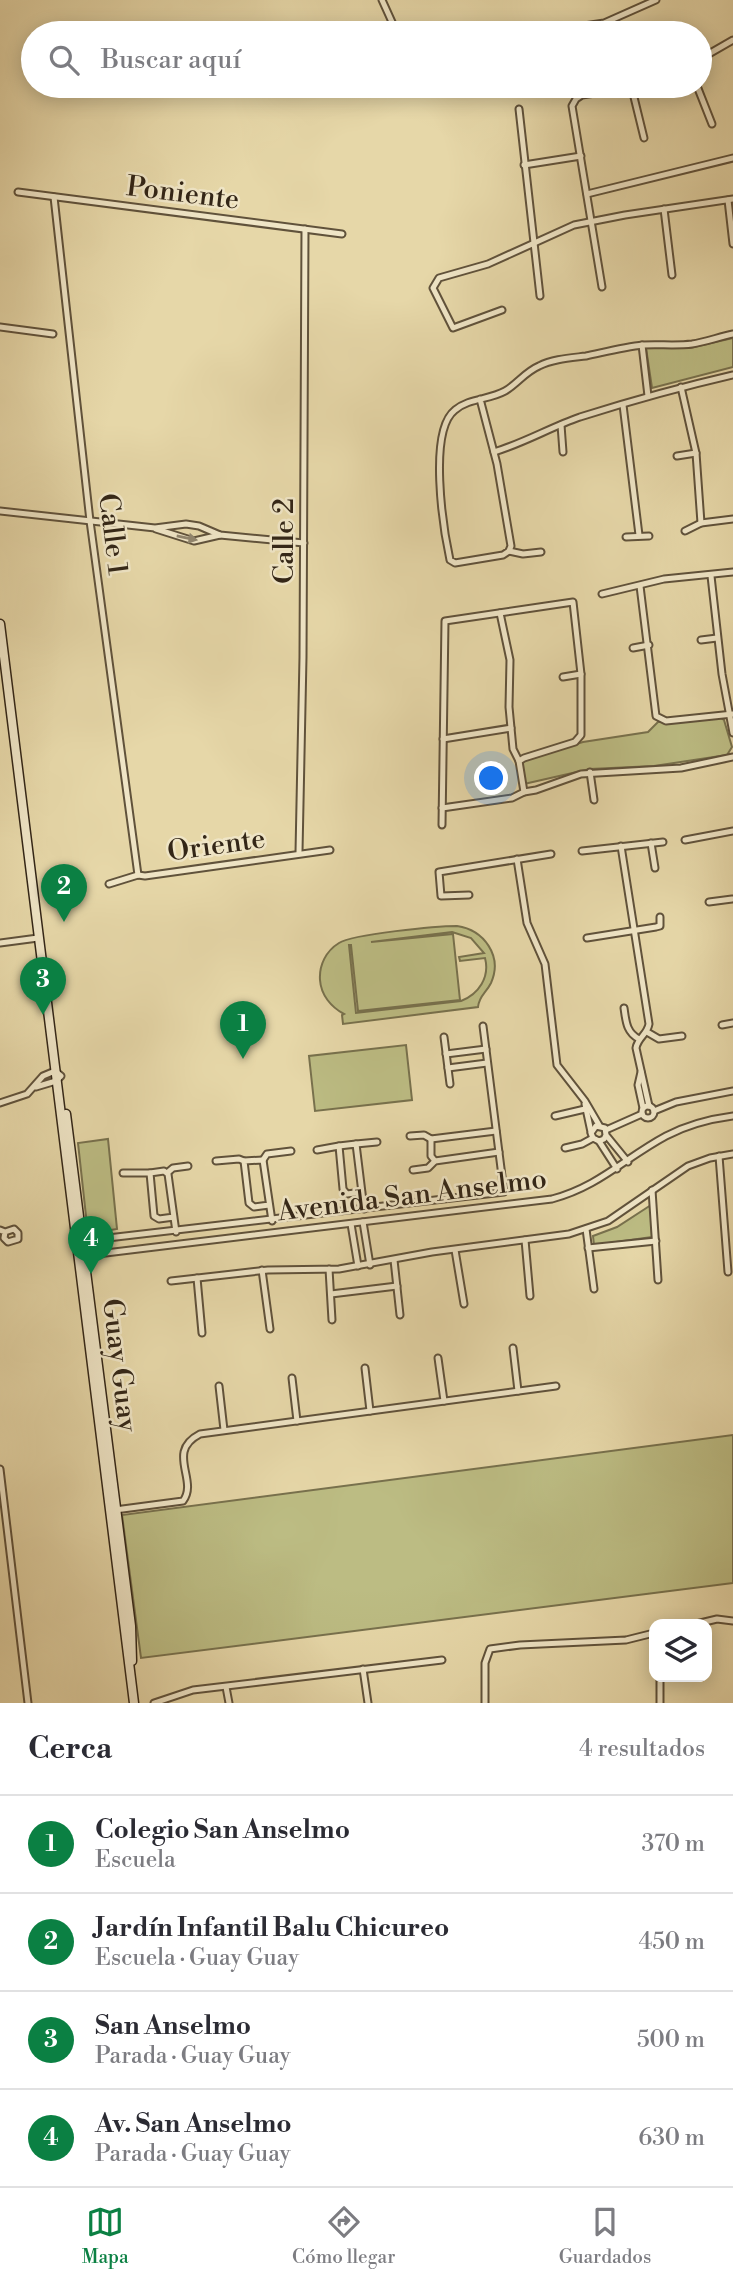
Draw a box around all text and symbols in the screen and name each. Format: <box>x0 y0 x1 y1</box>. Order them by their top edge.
search box <box>21 21 712 98</box>
icon: search <box>45 41 83 79</box>
text: Buscar aquí <box>101 44 241 76</box>
street label: Poniente <box>124 169 241 218</box>
street label: Calle 1 <box>90 491 135 577</box>
street label: Calle 2 <box>267 498 302 584</box>
one-way arrow <box>176 533 198 544</box>
your location <box>474 761 508 795</box>
street label: Oriente <box>165 821 267 870</box>
pin: 2 <box>41 864 87 922</box>
pin: 3 <box>20 957 66 1015</box>
pin: 1 <box>220 1001 266 1059</box>
street label: Avenida San Anselmo <box>275 1162 549 1229</box>
pin: 4 <box>68 1216 114 1274</box>
street label: Guay Guay <box>94 1297 145 1434</box>
map controls <box>649 1619 712 1682</box>
button: layers <box>649 1619 712 1682</box>
text: Cerca <box>28 1730 112 1768</box>
text: 4 resultados <box>579 1735 705 1763</box>
text: Colegio San Anselmo <box>95 1814 350 1846</box>
text: 1 <box>45 1830 57 1858</box>
text: 370 m <box>642 1830 705 1858</box>
text: Escuela <box>95 1846 176 1874</box>
text: Jardín Infantil Balu Chicureo <box>95 1912 449 1944</box>
text: 2 <box>44 1928 58 1956</box>
text: 450 m <box>639 1928 705 1956</box>
text: Escuela · Guay Guay <box>95 1944 299 1972</box>
text: San Anselmo <box>95 2010 251 2042</box>
text: 3 <box>44 2026 58 2054</box>
text: 500 m <box>637 2026 705 2054</box>
text: Parada · Guay Guay <box>95 2042 291 2070</box>
text: Av. San Anselmo <box>95 2108 292 2140</box>
text: 4 <box>43 2124 59 2152</box>
text: 630 m <box>638 2124 705 2152</box>
text: Parada · Guay Guay <box>95 2140 291 2168</box>
tab: Mapa <box>82 2203 129 2269</box>
tab: Cómo llegar <box>292 2203 395 2269</box>
tab: Guardados <box>559 2203 651 2269</box>

